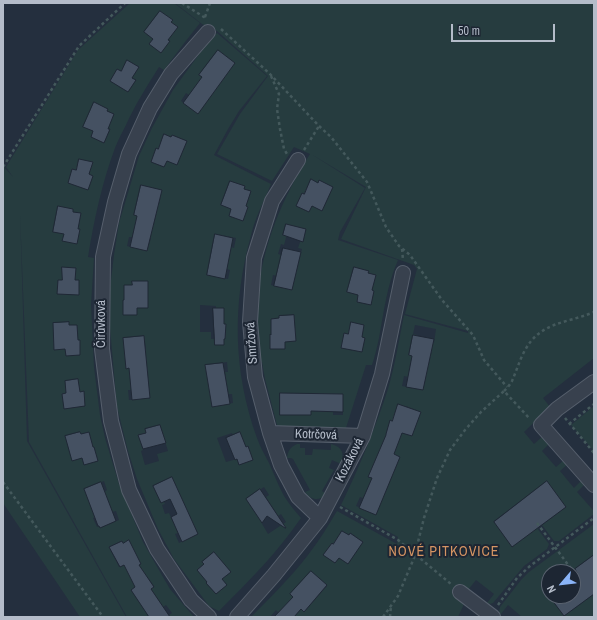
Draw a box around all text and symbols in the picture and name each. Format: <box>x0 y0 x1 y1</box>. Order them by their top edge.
scale bar <box>453 16 557 42</box>
text: 50 m <box>458 23 480 39</box>
street label: Čirůvková <box>94 300 110 348</box>
street label: Smržová <box>243 321 261 365</box>
street label: Kotrčová <box>295 426 337 444</box>
street label: Kozáková <box>332 436 368 484</box>
district label: NOVÉ PITKOVICE <box>389 544 499 560</box>
north arrow <box>541 564 581 604</box>
text: N <box>544 583 559 595</box>

